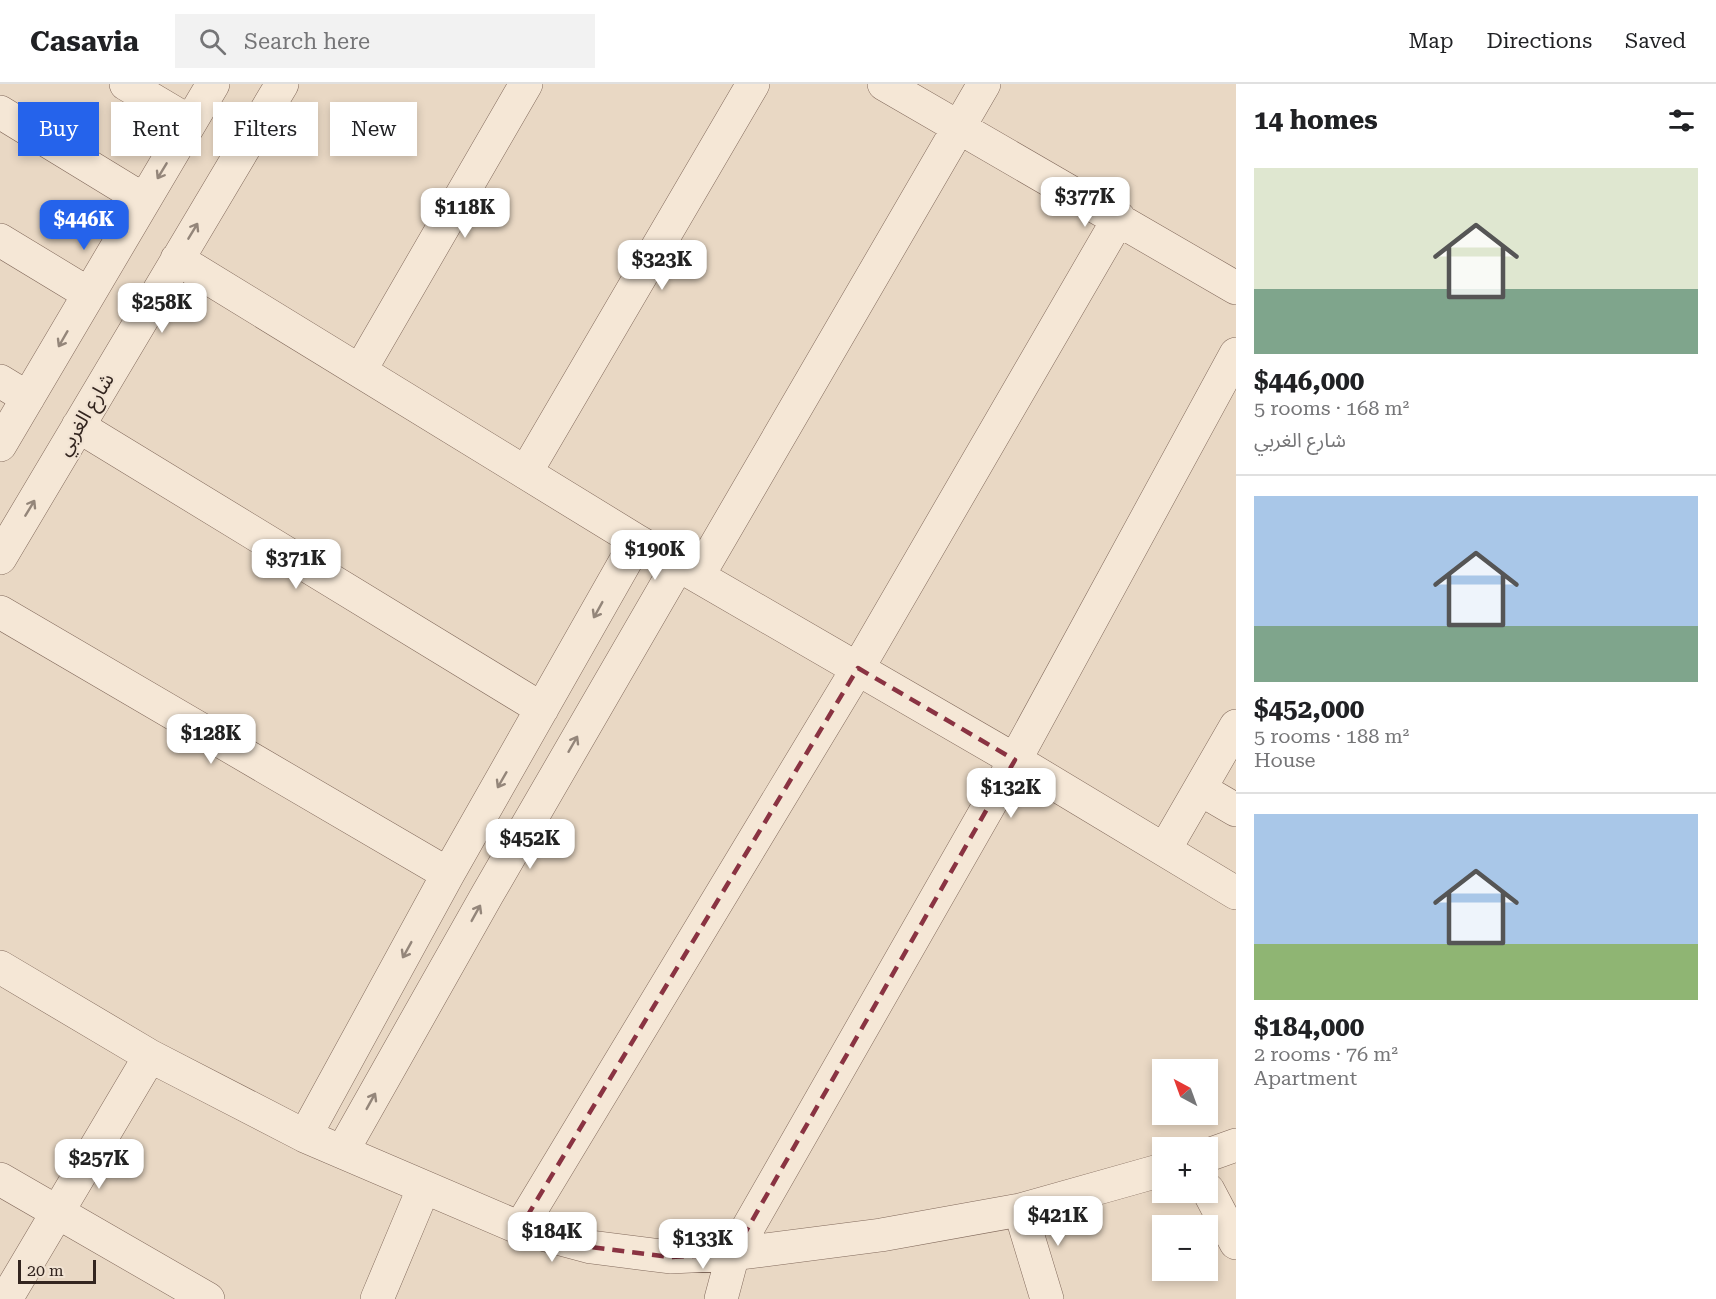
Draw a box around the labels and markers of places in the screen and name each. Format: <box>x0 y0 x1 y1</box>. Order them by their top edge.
pin: $377K <box>1043 177 1127 228</box>
pin: $118K <box>423 188 507 239</box>
pin: $446K <box>42 200 126 251</box>
pin: $323K <box>620 240 704 291</box>
pin: $258K <box>120 283 204 334</box>
pin: $190K <box>613 530 697 581</box>
pin: $371K <box>254 539 338 590</box>
pin: $128K <box>169 714 253 765</box>
pin: $132K <box>969 768 1053 819</box>
pin: $452K <box>488 819 572 870</box>
pin: $257K <box>57 1139 141 1190</box>
pin: $421K <box>1016 1196 1100 1247</box>
pin: $184K <box>510 1212 594 1263</box>
pin: $133K <box>661 1219 745 1270</box>

